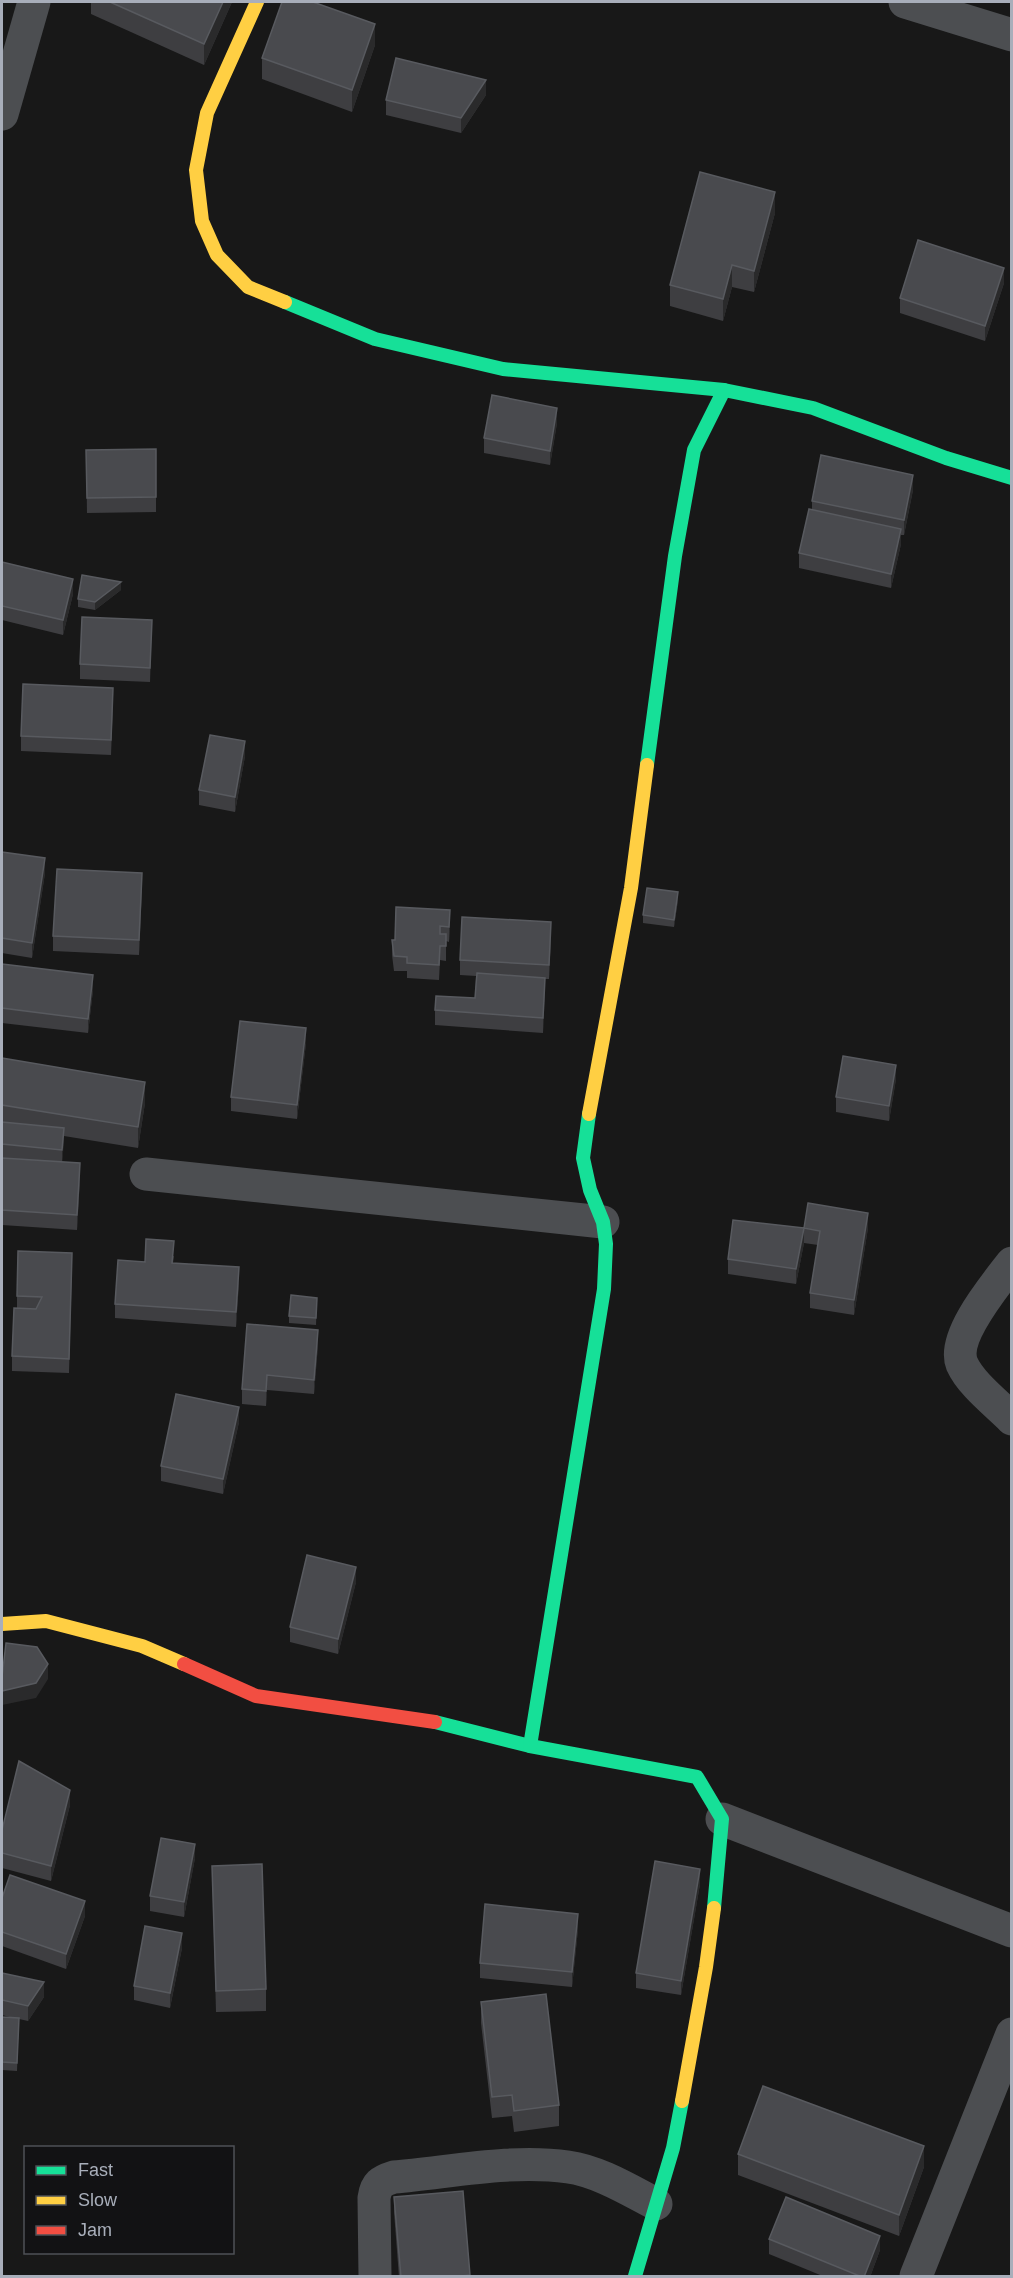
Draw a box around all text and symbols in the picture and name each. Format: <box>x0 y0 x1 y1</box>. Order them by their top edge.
legend <box>24 2146 234 2254</box>
text: Fast <box>78 2160 113 2180</box>
text: Slow <box>78 2190 118 2210</box>
text: Jam <box>78 2220 112 2240</box>

